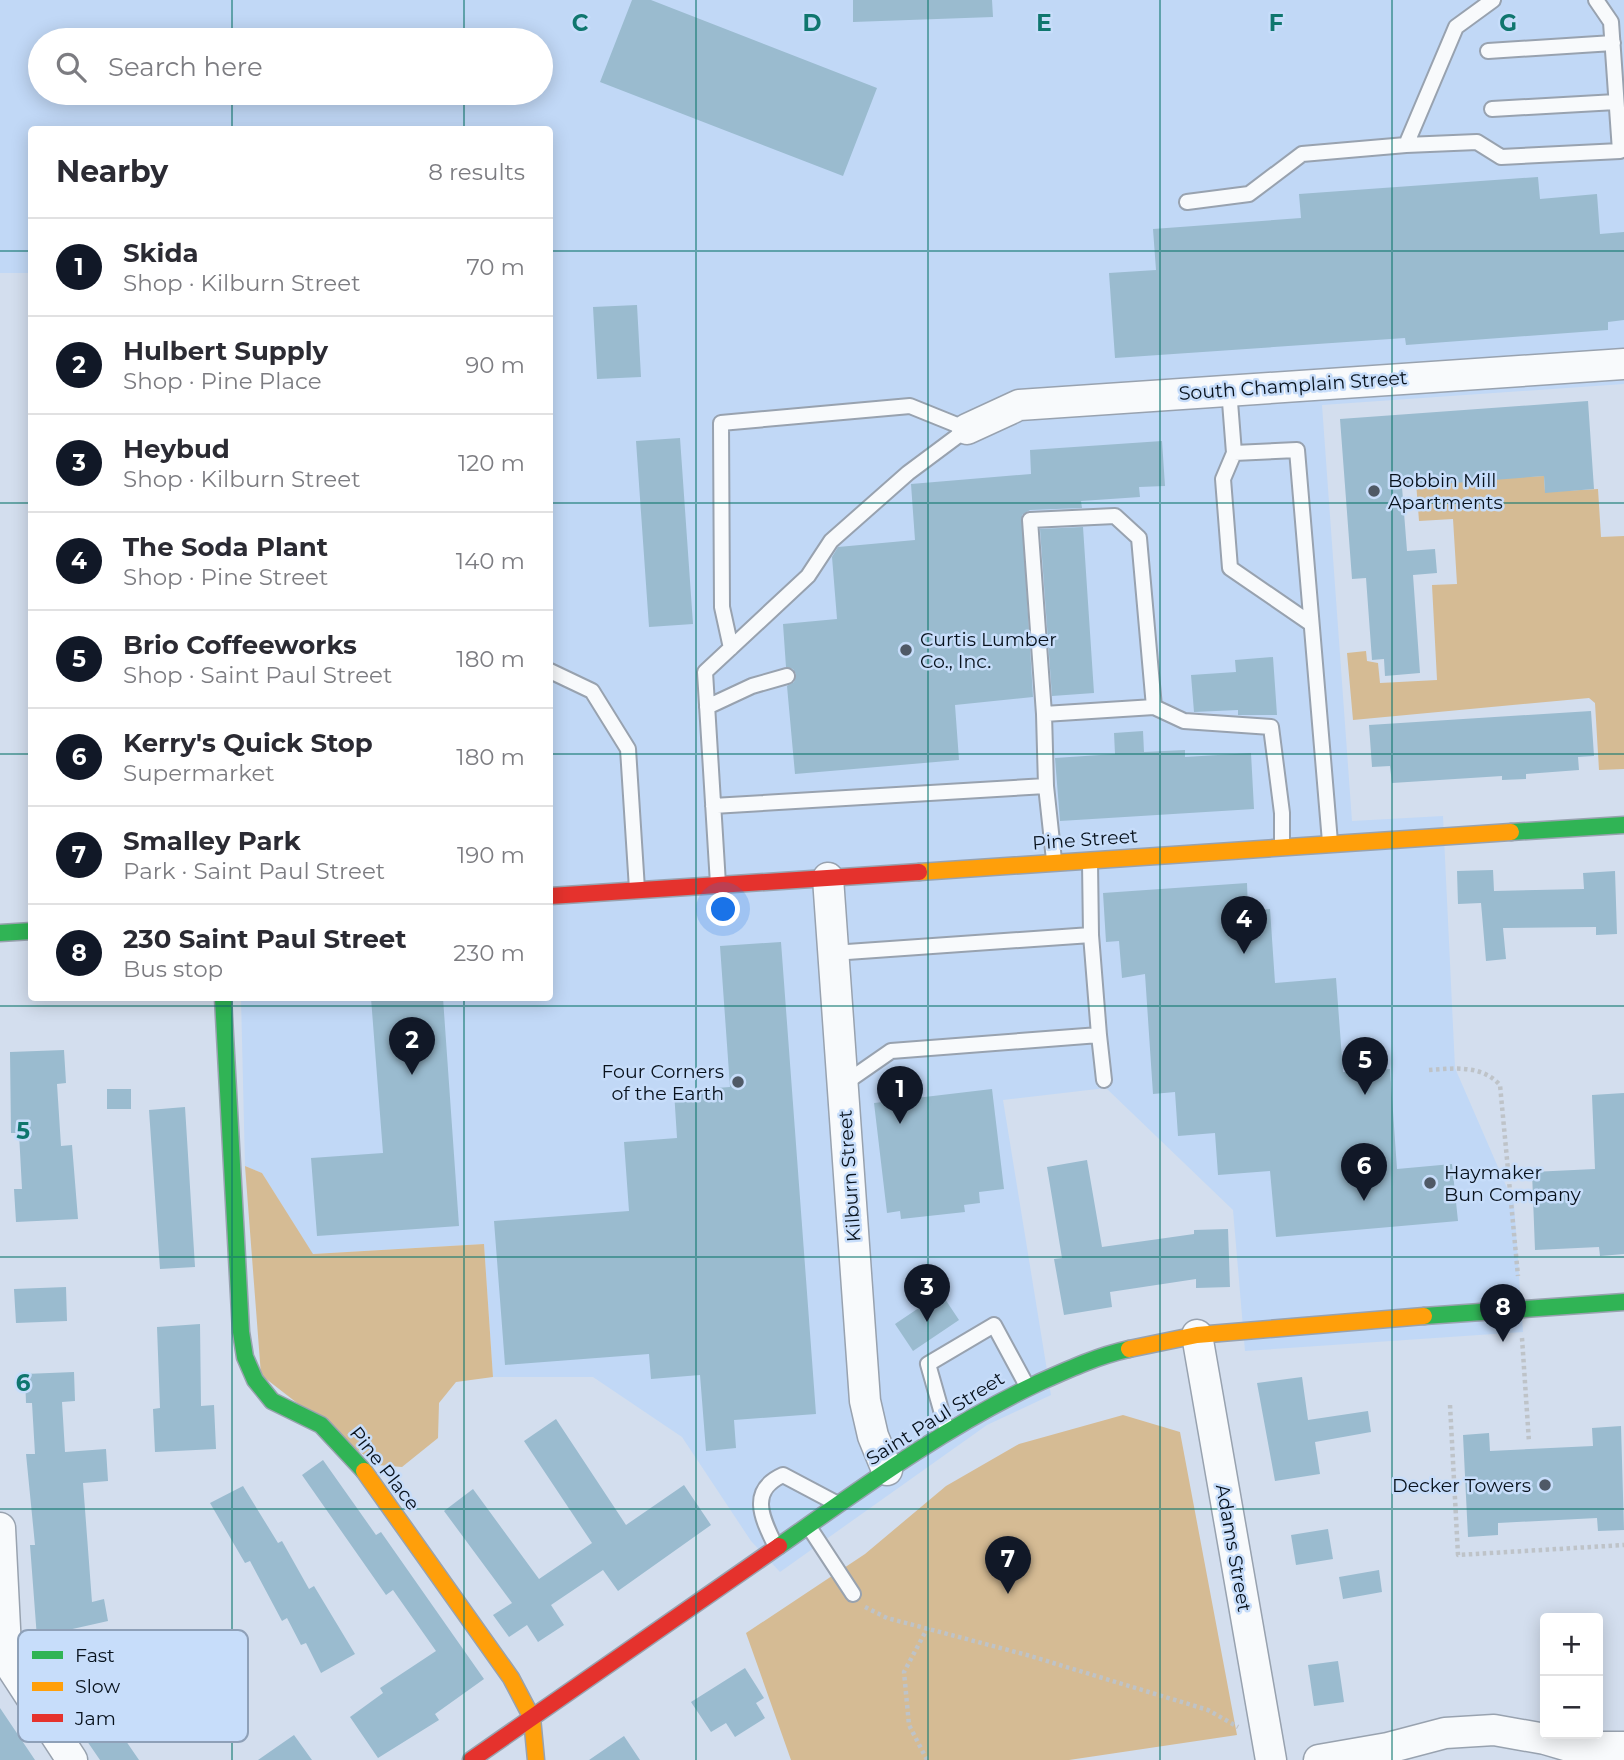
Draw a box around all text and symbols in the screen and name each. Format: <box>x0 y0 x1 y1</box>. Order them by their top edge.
text: C <box>572 9 589 37</box>
text: D <box>803 9 822 37</box>
text: E <box>1036 9 1052 37</box>
text: F <box>1269 9 1284 37</box>
text: G <box>1499 9 1517 37</box>
search box <box>28 28 553 105</box>
icon: search <box>52 48 90 86</box>
text: Search here <box>108 51 263 83</box>
text: Nearby <box>56 153 168 190</box>
text: 8 results <box>428 158 525 186</box>
text: Skida <box>123 237 198 269</box>
text: 1 <box>74 253 84 281</box>
text: 70 m <box>466 253 525 281</box>
text: Shop · Kilburn Street <box>123 269 361 297</box>
text: Hulbert Supply <box>123 335 328 367</box>
text: 2 <box>72 351 86 379</box>
text: 90 m <box>465 351 525 379</box>
street label: South Champlain Street <box>1178 366 1408 405</box>
text: Shop · Pine Place <box>123 367 322 395</box>
text: Heybud <box>123 433 230 465</box>
text: 3 <box>72 449 86 477</box>
text: 120 m <box>458 449 525 477</box>
text: Shop · Kilburn Street <box>123 465 361 493</box>
place label: Bobbin Mill Apartments <box>1388 469 1503 514</box>
marker: Bobbin Mill Apartments <box>1366 483 1382 499</box>
text: The Soda Plant <box>123 531 328 563</box>
text: 4 <box>71 547 87 575</box>
text: 140 m <box>456 547 525 575</box>
text: Shop · Pine Street <box>123 563 328 591</box>
place label: Curtis Lumber Co., Inc. <box>920 628 1057 673</box>
text: Brio Coffeeworks <box>123 629 357 661</box>
marker: Curtis Lumber Co., Inc. <box>898 642 914 658</box>
text: 5 <box>72 645 86 673</box>
text: 180 m <box>456 645 525 673</box>
text: Shop · Saint Paul Street <box>123 661 392 689</box>
text: Kerry's Quick Stop <box>123 727 373 759</box>
text: 6 <box>72 743 86 771</box>
text: 180 m <box>456 743 525 771</box>
text: Supermarket <box>123 759 275 787</box>
street label: Pine Street <box>1032 824 1139 855</box>
text: Smalley Park <box>123 825 301 857</box>
text: 7 <box>72 841 86 869</box>
text: 190 m <box>457 841 525 869</box>
text: Park · Saint Paul Street <box>123 857 385 885</box>
your location <box>706 892 740 926</box>
pin: 4 <box>1221 896 1267 954</box>
text: 230 Saint Paul Street <box>123 923 407 955</box>
text: 8 <box>71 939 87 967</box>
text: 230 m <box>453 939 525 967</box>
text: Bus stop <box>123 955 223 983</box>
pin: 2 <box>389 1017 435 1075</box>
pin: 5 <box>1342 1037 1388 1095</box>
place label: Four Corners of the Earth <box>601 1060 724 1105</box>
pin: 1 <box>877 1066 923 1124</box>
marker: Four Corners of the Earth <box>730 1074 746 1090</box>
street label: Kilburn Street <box>833 1109 866 1243</box>
text: 5 <box>16 1117 30 1145</box>
pin: 6 <box>1341 1143 1387 1201</box>
place label: Haymaker Bun Company <box>1444 1161 1582 1206</box>
marker: Haymaker Bun Company <box>1422 1175 1438 1191</box>
pin: 3 <box>904 1264 950 1322</box>
pin: 8 <box>1480 1284 1526 1342</box>
street label: Saint Paul Street <box>862 1367 1009 1470</box>
text: 6 <box>16 1369 31 1397</box>
street label: Pine Place <box>345 1422 424 1515</box>
place label: Decker Towers <box>1392 1474 1531 1497</box>
marker: Decker Towers <box>1537 1477 1553 1493</box>
street label: Adams Street <box>1211 1482 1256 1614</box>
pin: 7 <box>985 1536 1031 1594</box>
map controls <box>1540 1613 1603 1739</box>
button: + <box>1540 1613 1603 1676</box>
legend <box>18 1630 248 1742</box>
text: Fast <box>75 1644 115 1667</box>
text: Slow <box>75 1675 120 1698</box>
button: − <box>1540 1676 1603 1739</box>
text: Jam <box>74 1707 116 1730</box>

